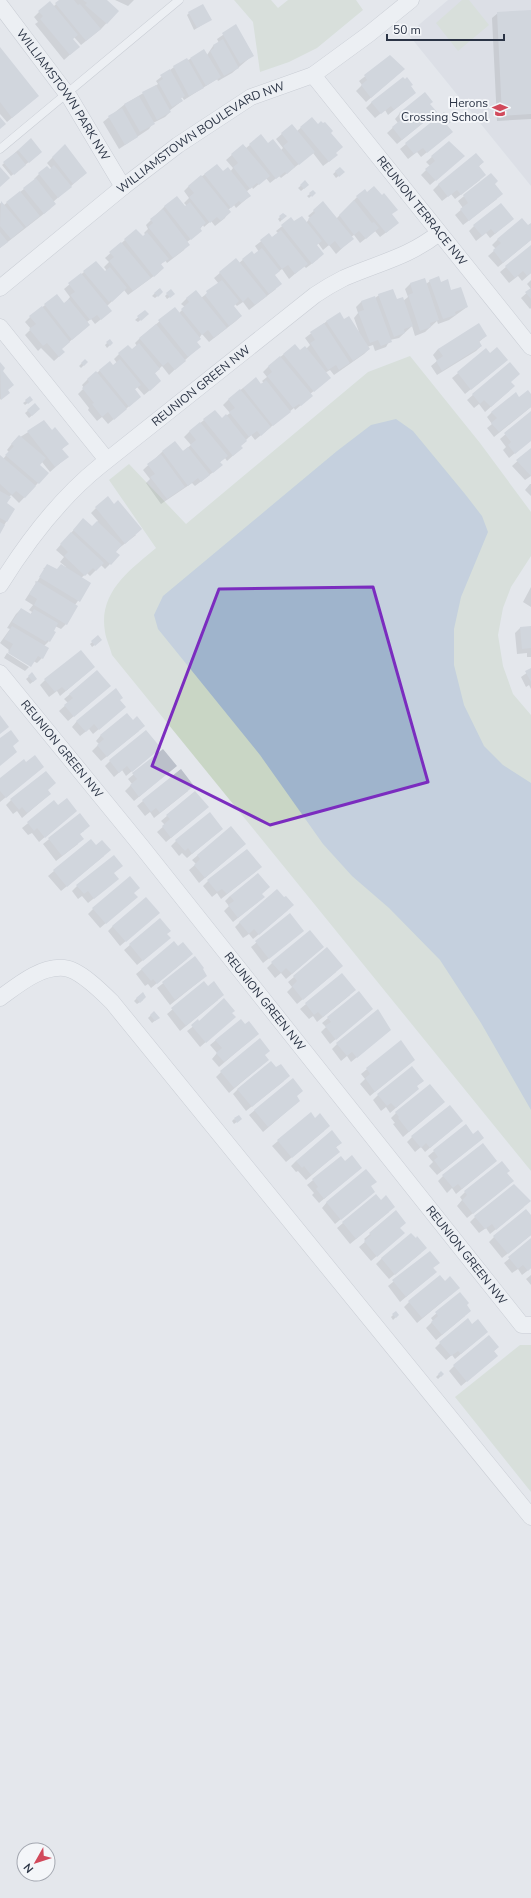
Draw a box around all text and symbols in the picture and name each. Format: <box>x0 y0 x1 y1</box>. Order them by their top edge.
scale bar <box>387 16 504 42</box>
text: 50 m <box>393 22 421 38</box>
street label: WILLIAMSTOWN PARK NW <box>13 26 113 164</box>
street label: WILLIAMSTOWN BOULEVARD NW <box>113 78 287 197</box>
place label: Herons Crossing School <box>401 95 488 125</box>
school or university icon: Herons Crossing School <box>491 101 509 119</box>
street label: REUNION TERRACE NW <box>373 153 471 269</box>
street label: REUNION GREEN NW <box>148 342 253 430</box>
street label: REUNION GREEN NW <box>17 697 107 801</box>
street label: REUNION GREEN NW <box>221 949 309 1054</box>
street label: REUNION GREEN NW <box>422 1203 511 1308</box>
north arrow <box>16 1842 56 1882</box>
text: N <box>20 1860 37 1876</box>

